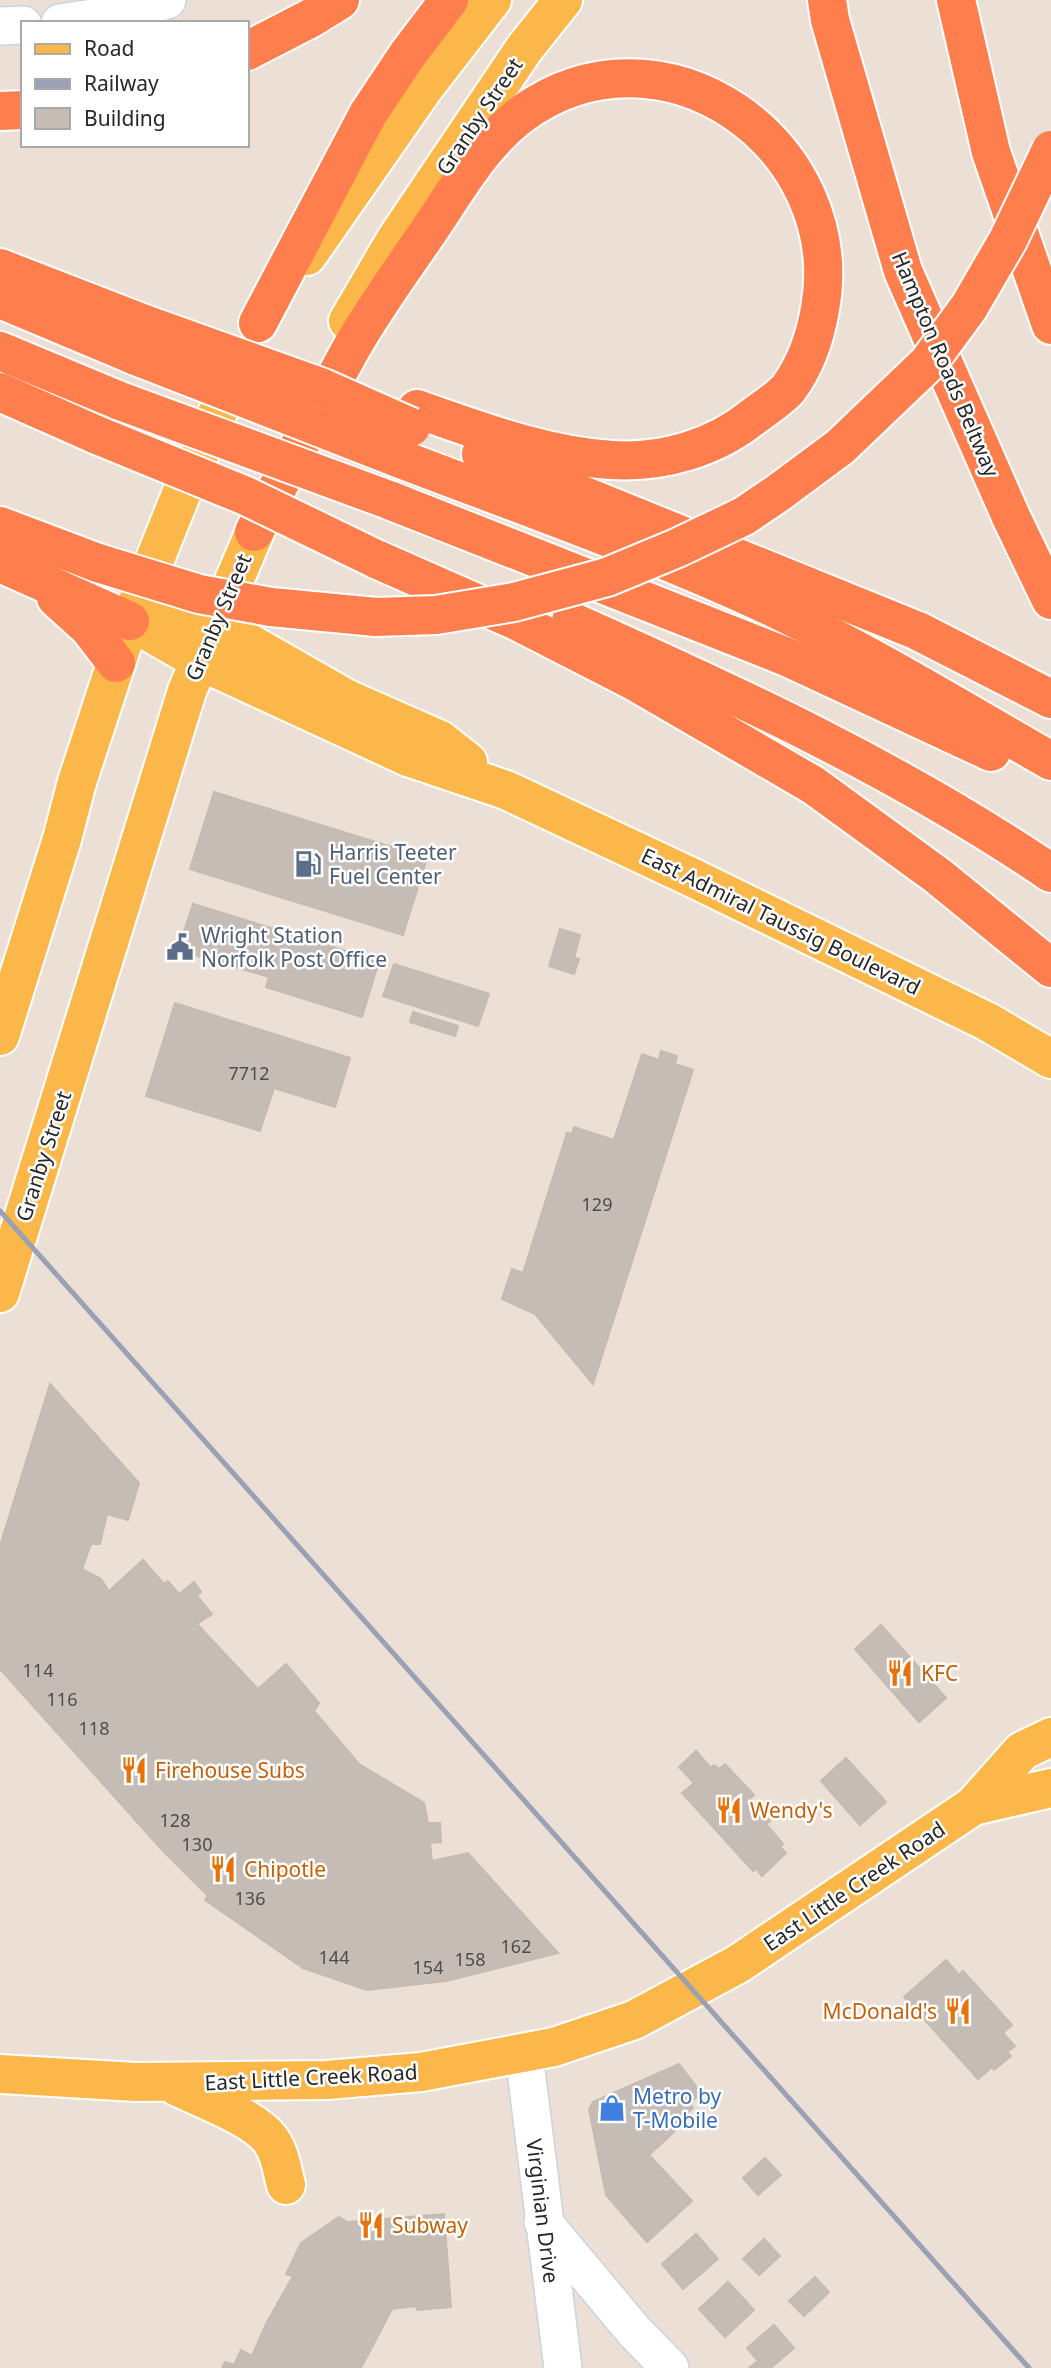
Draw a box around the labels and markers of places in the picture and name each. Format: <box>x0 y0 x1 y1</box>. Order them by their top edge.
place label: Harris Teeter Fuel Center <box>329 838 457 890</box>
fuel station icon: Harris Teeter Fuel Center <box>293 849 323 879</box>
place label: Wright Station Norfolk Post Office <box>201 921 387 973</box>
public building icon: Wright Station Norfolk Post Office <box>165 932 195 962</box>
restaurant icon: KFC <box>885 1658 915 1688</box>
place label: KFC <box>921 1659 958 1687</box>
restaurant icon: Firehouse Subs <box>119 1755 149 1785</box>
place label: Firehouse Subs <box>155 1756 305 1784</box>
restaurant icon: Wendy's <box>714 1795 744 1825</box>
place label: Wendy's <box>750 1796 833 1824</box>
restaurant icon: Chipotle <box>208 1854 238 1884</box>
place label: Chipotle <box>244 1855 326 1883</box>
restaurant icon: McDonald's <box>943 1996 973 2026</box>
place label: McDonald's <box>823 1997 937 2025</box>
place label: Metro by T-Mobile <box>633 2082 721 2134</box>
shop icon: Metro by T-Mobile <box>597 2093 627 2123</box>
restaurant icon: Subway <box>356 2210 386 2240</box>
place label: Subway <box>392 2211 468 2239</box>

